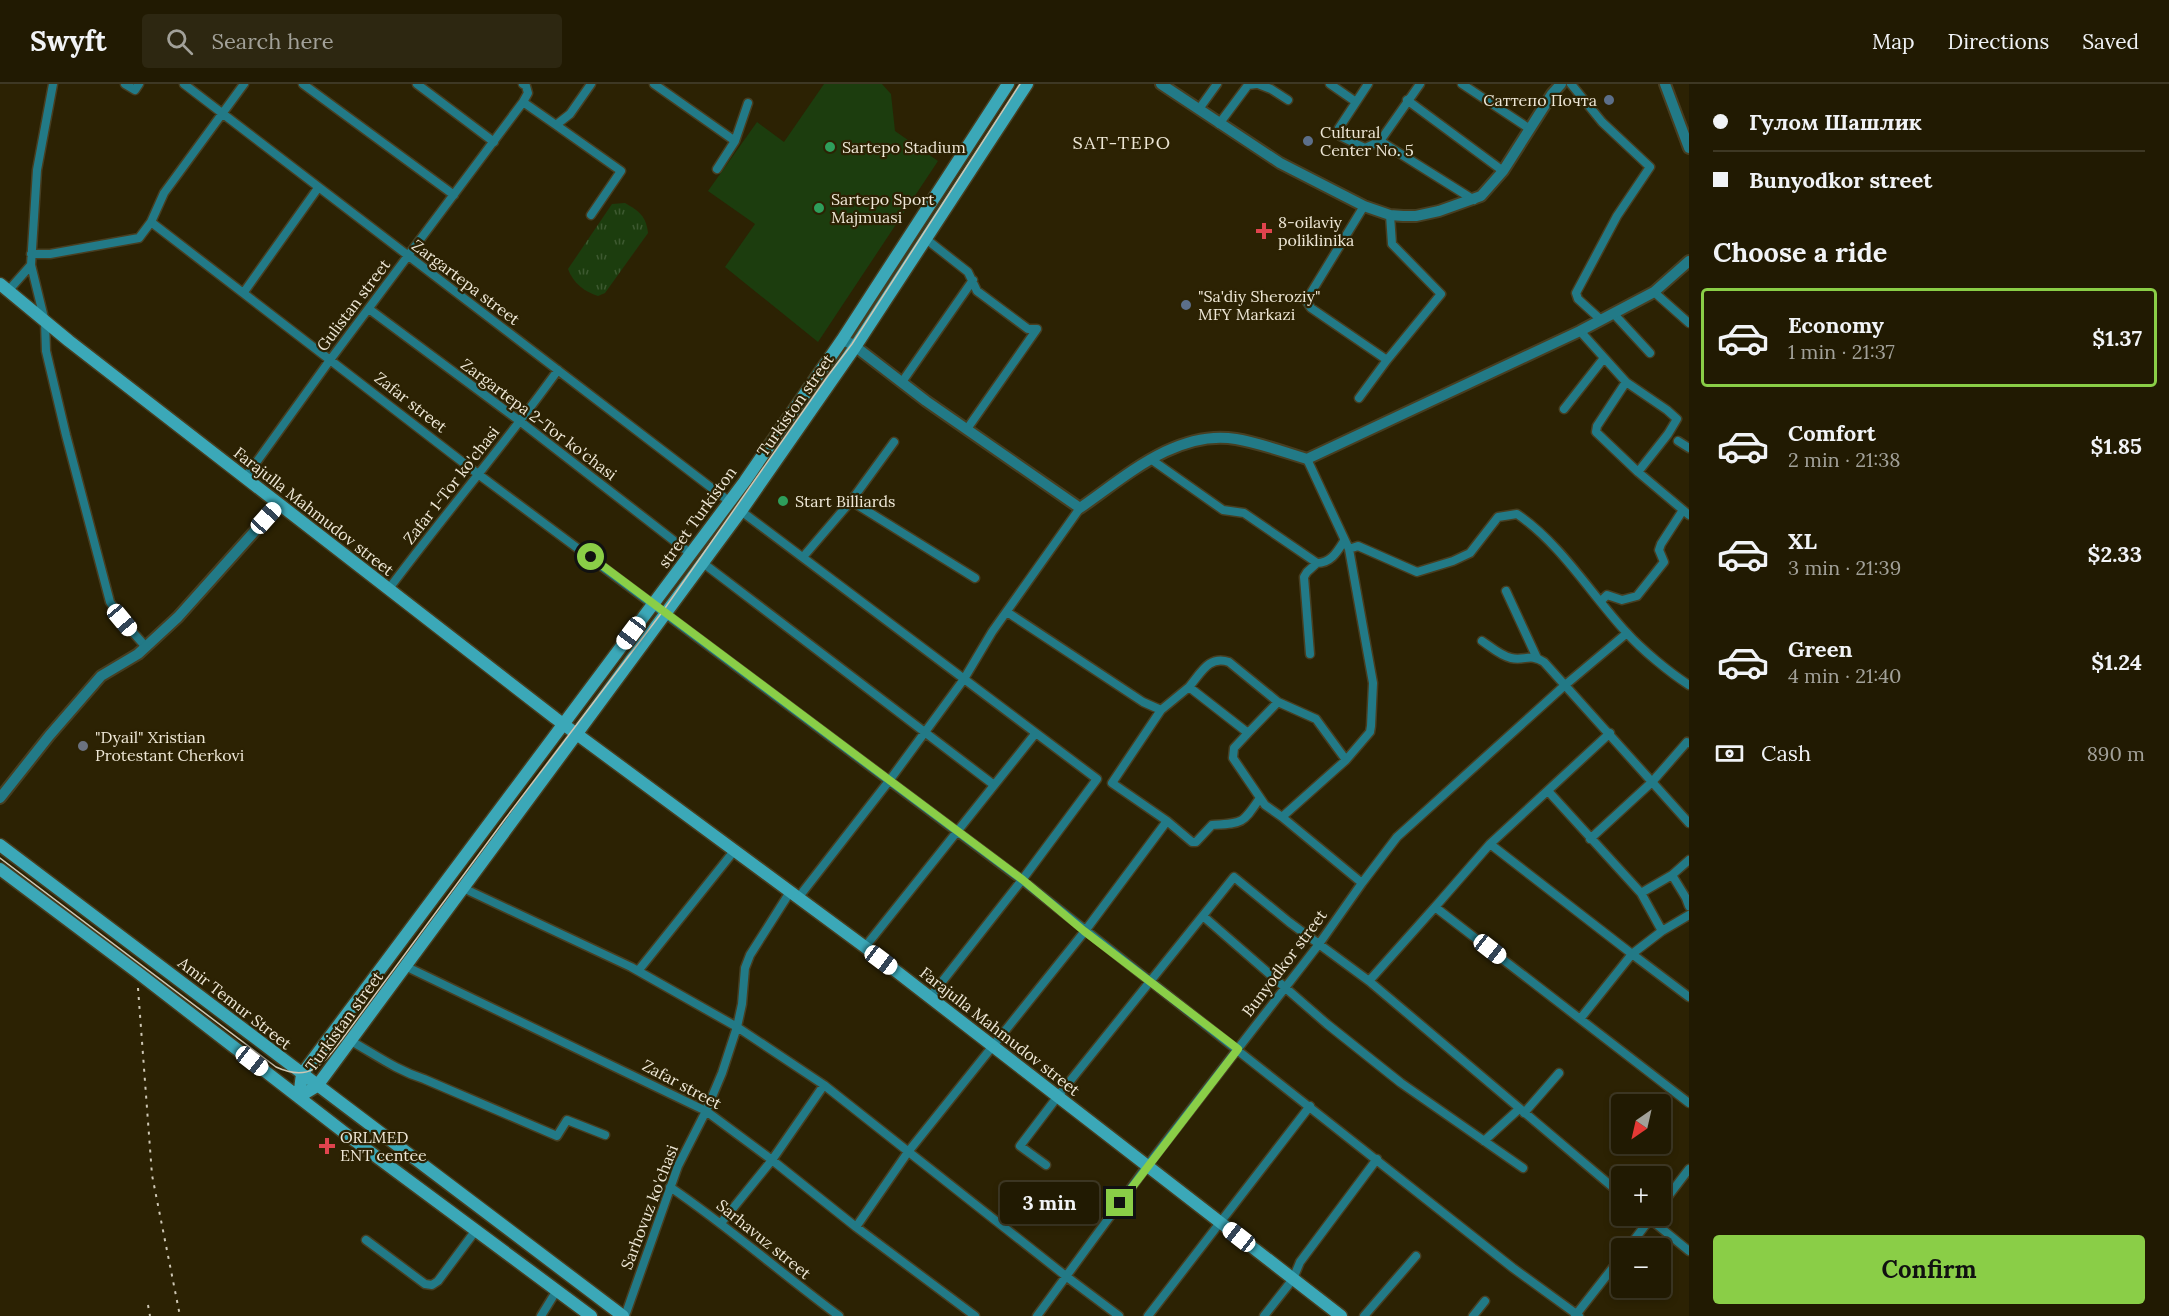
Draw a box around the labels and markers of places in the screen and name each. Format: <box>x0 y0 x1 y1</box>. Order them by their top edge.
place label: Саттепо Почта <box>1483 90 1597 110</box>
marker: Саттепо Почта <box>1602 93 1616 107</box>
place label: Cultural Center No. 5 <box>1320 122 1414 160</box>
marker: Cultural Center No. 5 <box>1301 134 1315 148</box>
place label: Sartepo Stadium <box>842 137 966 157</box>
marker: Sartepo Stadium <box>823 140 837 154</box>
place label: Sartepo Sport Majmuasi <box>831 189 935 227</box>
marker: Sartepo Sport Majmuasi <box>812 201 826 215</box>
place label: 8-oilaviy poliklinika <box>1278 212 1354 250</box>
marker: 8-oilaviy poliklinika <box>1255 222 1273 240</box>
place label: "Sa'diy Sheroziy" MFY Markazi <box>1198 286 1321 324</box>
marker: "Sa'diy Sheroziy" MFY Markazi <box>1179 298 1193 312</box>
place label: Start Billiards <box>795 491 895 511</box>
marker: Start Billiards <box>776 494 790 508</box>
place label: "Dyail" Xristian Protestant Cherkovi <box>95 727 244 765</box>
marker: "Dyail" Xristian Protestant Cherkovi <box>76 739 90 753</box>
place label: ORLMED ENT centee <box>340 1127 427 1165</box>
marker: ORLMED ENT centee <box>318 1137 336 1155</box>

